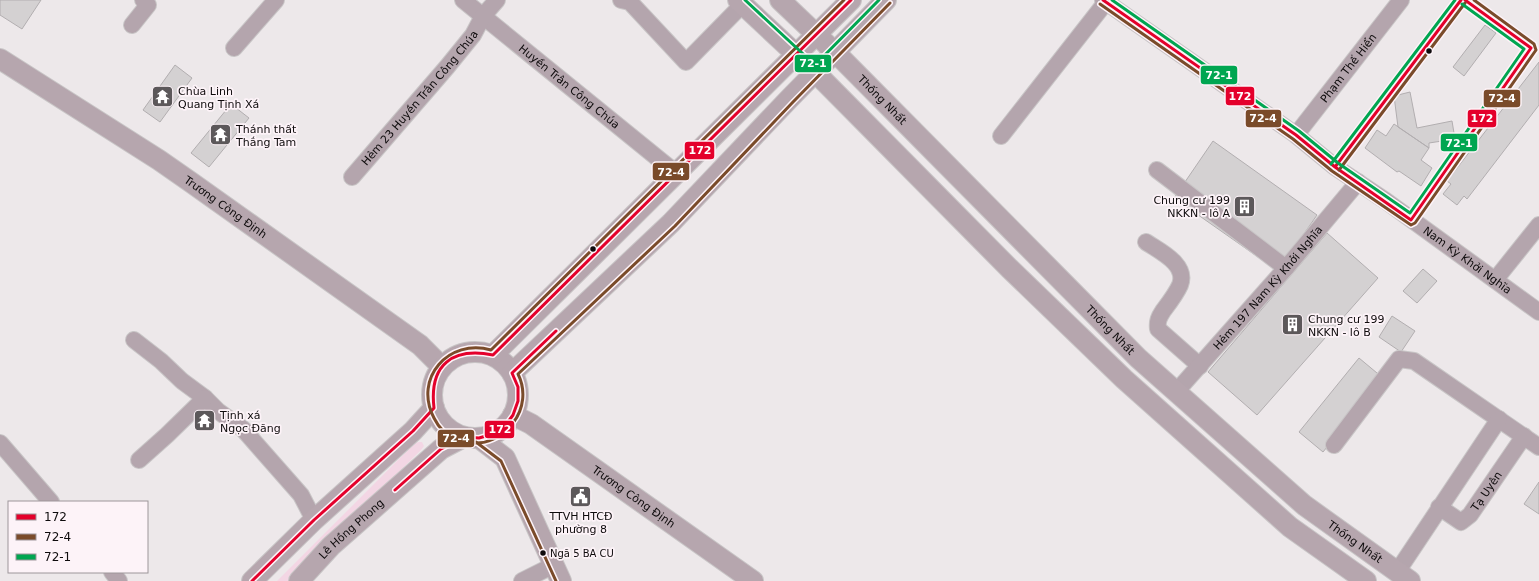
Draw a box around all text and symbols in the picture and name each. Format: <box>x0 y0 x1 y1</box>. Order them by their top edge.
street label: Hẻm 23 Huyền Trân Công Chúa <box>359 28 481 168</box>
street label: Phạm Thế Hiển <box>1317 31 1379 105</box>
street label: Huyền Trân Công Chúa <box>516 42 622 131</box>
unlabelled marker <box>1424 46 1434 56</box>
line badge: 72-1 <box>794 54 832 73</box>
text: 72-1 <box>799 57 827 70</box>
line badge: 72-1 <box>1200 65 1238 85</box>
text: 72-1 <box>1205 69 1233 82</box>
street label: Thống Nhất <box>854 72 910 128</box>
temple icon: Chùa Linh Quang Tịnh Xá <box>150 84 176 110</box>
place label: Chùa Linh Quang Tịnh Xá <box>178 85 259 111</box>
line badge: 172 <box>1225 86 1255 106</box>
line badge: 72-4 <box>1483 89 1521 108</box>
text: 172 <box>1229 90 1251 103</box>
text: 72-4 <box>1488 92 1516 105</box>
line badge: 72-4 <box>1245 109 1282 128</box>
line badge: 172 <box>1467 109 1497 128</box>
text: 72-4 <box>1249 112 1277 125</box>
text: 172 <box>1471 112 1493 125</box>
temple icon: Thánh thất Thắng Tam <box>207 122 233 148</box>
place label: Thánh thất Thắng Tam <box>235 123 297 149</box>
line badge: 72-1 <box>1440 133 1478 152</box>
text: 72-1 <box>1445 137 1473 150</box>
line badge: 172 <box>684 141 715 160</box>
text: 172 <box>689 144 711 157</box>
line badge: 72-4 <box>652 162 690 181</box>
text: 72-4 <box>657 166 685 179</box>
street label: Trương Công Định <box>181 173 270 241</box>
building icon: Chung cư 199 NKKN - lô A <box>1232 193 1258 219</box>
place label: Chung cư 199 NKKN - lô A <box>1153 194 1230 220</box>
street label: Hẻm 197 Nam Kỳ Khởi Nghĩa <box>1210 223 1325 352</box>
street label: Nam Kỳ Khởi Nghĩa <box>1421 224 1514 297</box>
unlabelled marker <box>588 244 598 254</box>
street label: Thống Nhất <box>1082 302 1138 358</box>
building icon: Chung cư 199 NKKN - lô B <box>1279 312 1305 338</box>
place label: Chung cư 199 NKKN - lô B <box>1308 313 1385 339</box>
temple icon: Tịnh xá Ngọc Đăng <box>192 408 218 434</box>
place label: Tịnh xá Ngọc Đăng <box>219 409 281 435</box>
line badge: 172 <box>484 420 515 439</box>
text: 172 <box>489 423 511 436</box>
line badge: 72-4 <box>437 429 475 448</box>
text: 72-4 <box>442 432 470 445</box>
street label: Trương Công Định <box>589 462 678 530</box>
street label: Tạ Uyên <box>1468 469 1505 514</box>
public building icon: TTVH HTCĐ phường 8 <box>568 483 594 509</box>
street label: Lê Hồng Phong <box>316 496 386 561</box>
legend <box>8 501 148 573</box>
text: 172 <box>44 510 67 524</box>
place label: TTVH HTCĐ phường 8 <box>548 510 613 536</box>
street label: Thống Nhất <box>1324 517 1386 566</box>
text: 72-4 <box>44 530 71 544</box>
marker: Ngã 5 BA CU <box>538 548 548 558</box>
place label: Ngã 5 BA CU <box>550 548 614 559</box>
text: 72-1 <box>44 550 71 564</box>

